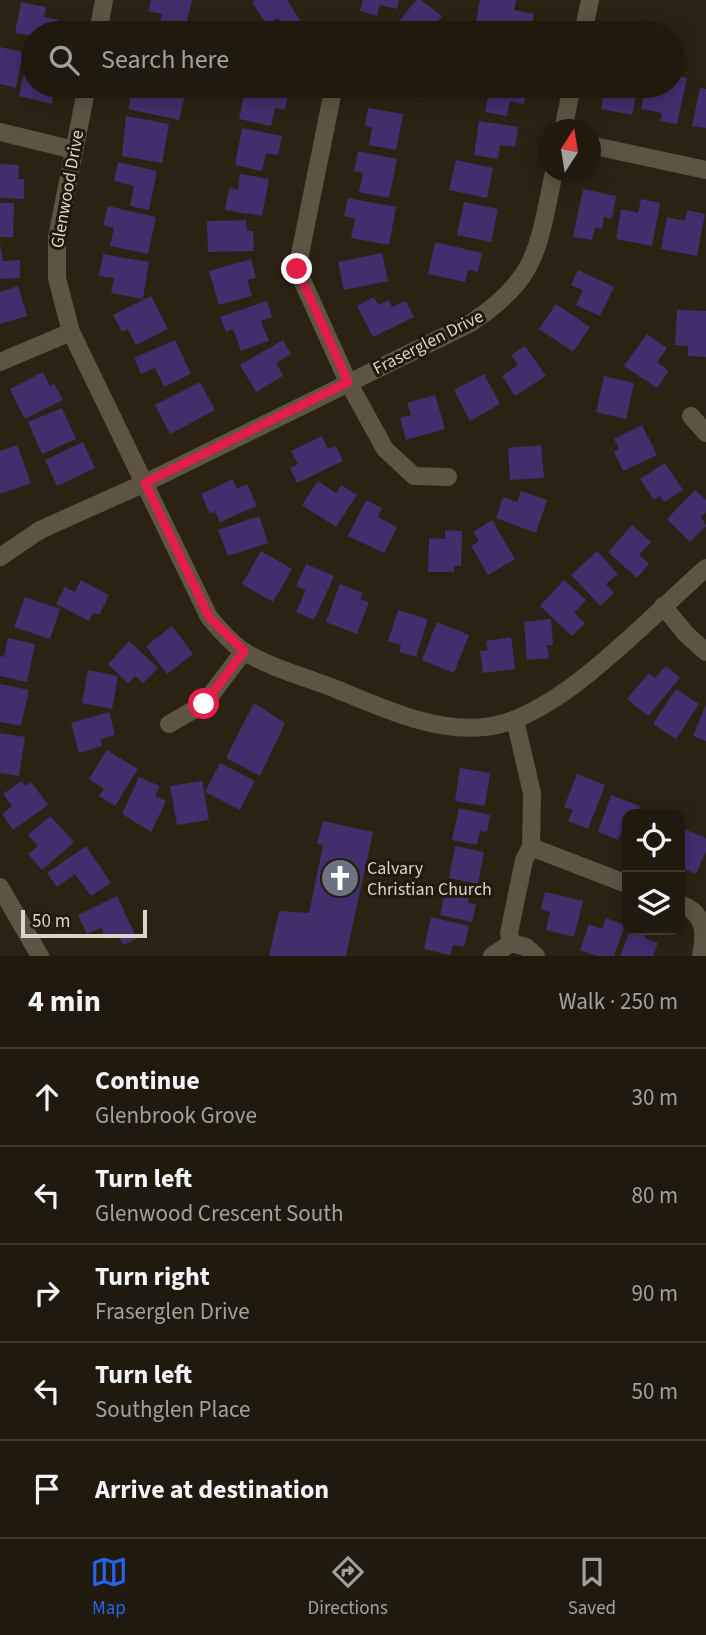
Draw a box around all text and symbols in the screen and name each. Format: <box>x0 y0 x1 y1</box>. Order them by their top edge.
search box <box>21 21 685 98</box>
icon: search <box>45 41 83 79</box>
text: Search here <box>101 41 229 78</box>
north arrow <box>538 119 601 182</box>
street label: Glenwood Drive <box>45 128 90 250</box>
route end <box>281 253 312 284</box>
street label: Fraserglen Drive <box>369 304 488 381</box>
route start <box>188 688 219 719</box>
map controls <box>622 809 685 935</box>
button: locate <box>622 809 685 872</box>
place label: Calvary Christian Church <box>367 856 492 902</box>
church icon: Calvary Christian Church <box>319 857 361 899</box>
button: layers <box>622 872 685 935</box>
scale bar <box>21 907 147 939</box>
text: 50 m <box>32 908 70 935</box>
text: 4 min <box>28 980 101 1023</box>
text: Walk · 250 m <box>559 985 678 1018</box>
text: Continue <box>95 1062 200 1099</box>
icon: ahead <box>28 1078 66 1116</box>
text: 30 m <box>631 1081 678 1114</box>
text: Glenbrook Grove <box>95 1099 257 1132</box>
text: Turn left <box>95 1160 192 1197</box>
icon: left <box>28 1176 66 1214</box>
text: 80 m <box>631 1179 678 1212</box>
text: Glenwood Crescent South <box>95 1197 344 1230</box>
text: Turn right <box>95 1258 210 1295</box>
icon: right <box>28 1274 66 1312</box>
text: 90 m <box>631 1277 678 1310</box>
text: Fraserglen Drive <box>95 1295 250 1328</box>
text: Turn left <box>95 1356 192 1393</box>
icon: left <box>28 1372 66 1410</box>
text: 50 m <box>631 1375 678 1408</box>
text: Southglen Place <box>95 1393 250 1426</box>
icon: arrive <box>28 1470 66 1508</box>
text: Arrive at destination <box>95 1471 329 1508</box>
tab: Map <box>90 1553 128 1622</box>
tab: Directions <box>308 1553 388 1622</box>
tab: Saved <box>568 1553 616 1622</box>

